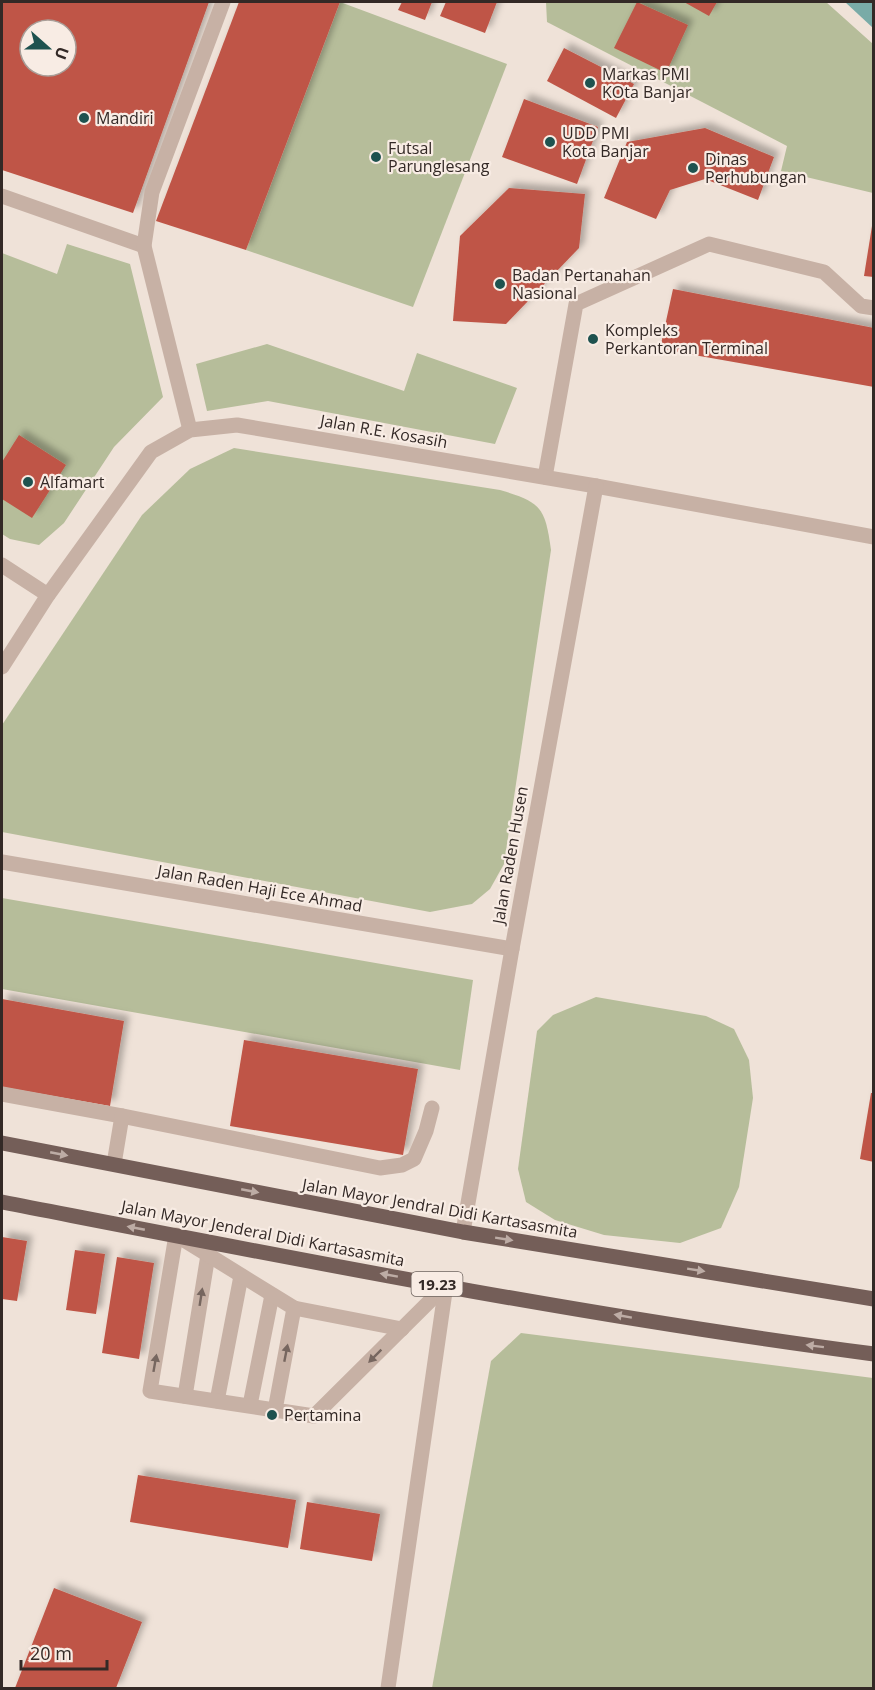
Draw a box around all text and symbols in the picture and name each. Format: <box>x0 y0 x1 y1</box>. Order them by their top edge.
north arrow <box>18 18 78 78</box>
text: U <box>50 44 74 63</box>
place label: Markas PMI KOta Banjar <box>602 63 692 103</box>
marker: Markas PMI KOta Banjar <box>583 76 597 90</box>
place label: Mandiri <box>96 107 154 129</box>
marker: Mandiri <box>77 111 91 125</box>
place label: UDD PMI Kota Banjar <box>562 122 649 162</box>
marker: UDD PMI Kota Banjar <box>543 135 557 149</box>
place label: Futsal Parunglesang <box>388 137 490 177</box>
place label: Dinas Perhubungan <box>705 148 807 188</box>
marker: Futsal Parunglesang <box>369 150 383 164</box>
marker: Dinas Perhubungan <box>686 161 700 175</box>
place label: Badan Pertanahan Nasional <box>512 264 651 304</box>
marker: Badan Pertanahan Nasional <box>493 277 507 291</box>
place label: Kompleks Perkantoran Terminal <box>605 319 768 359</box>
marker: Kompleks Perkantoran Terminal <box>586 332 600 346</box>
street label: Jalan R.E. Kosasih <box>317 409 449 453</box>
place label: Alfamart <box>40 471 105 493</box>
marker: Alfamart <box>21 475 35 489</box>
street label: Jalan Raden Husen <box>487 784 533 928</box>
street label: Jalan Raden Haji Ece Ahmad <box>154 859 364 917</box>
one-way arrow <box>50 1150 69 1159</box>
street label: Jalan Mayor Jendral Didi Kartasasmita <box>299 1173 579 1243</box>
one-way arrow <box>241 1187 260 1196</box>
street label: Jalan Mayor Jenderal Didi Kartasasmita <box>117 1194 407 1271</box>
one-way arrow <box>126 1223 145 1232</box>
one-way arrow <box>494 1235 513 1244</box>
one-way arrow <box>687 1266 706 1275</box>
one-way arrow <box>380 1270 399 1279</box>
road number: 19.23 <box>412 1272 462 1296</box>
one-way arrow <box>197 1287 206 1306</box>
one-way arrow <box>613 1311 632 1320</box>
one-way arrow <box>806 1341 825 1351</box>
one-way arrow <box>282 1343 291 1362</box>
one-way arrow <box>368 1349 382 1363</box>
one-way arrow <box>150 1354 159 1373</box>
place label: Pertamina <box>284 1404 361 1426</box>
marker: Pertamina <box>265 1408 279 1422</box>
scale bar <box>21 1633 106 1671</box>
text: 20 m <box>30 1641 72 1665</box>

